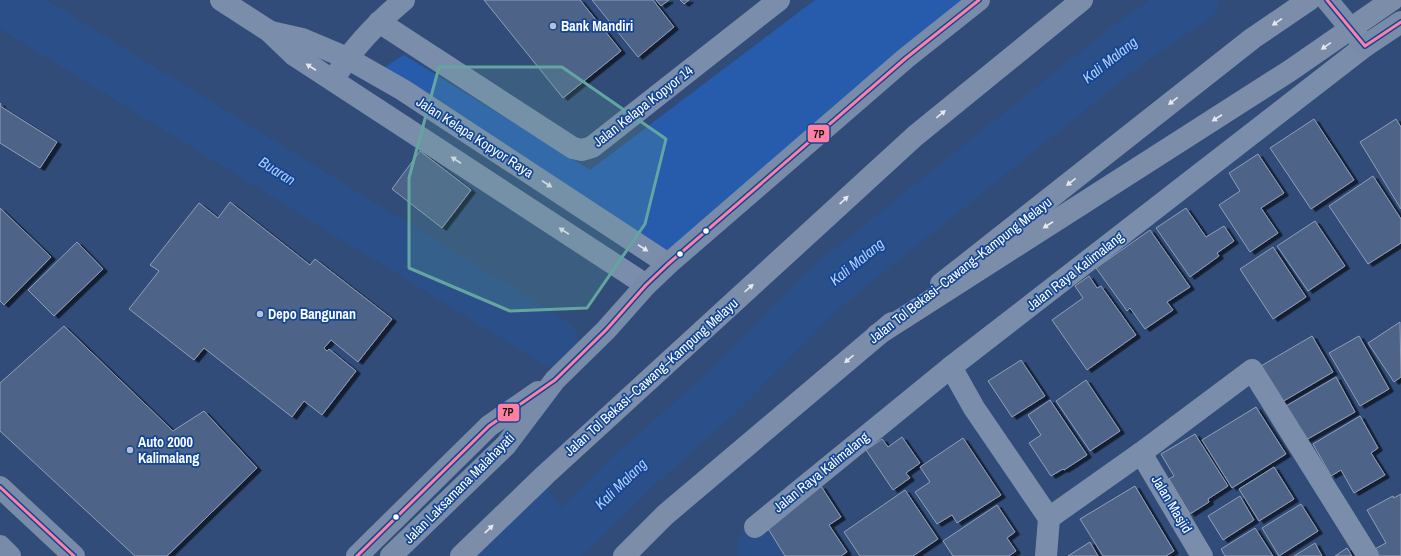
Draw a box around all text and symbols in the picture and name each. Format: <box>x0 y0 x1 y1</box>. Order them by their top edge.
place label: Bank Mandiri <box>561 17 633 35</box>
one-way arrow <box>1271 18 1282 26</box>
marker: Bank Mandiri <box>548 21 558 31</box>
water label: Kali Malang <box>1078 31 1142 88</box>
one-way arrow <box>1320 42 1331 50</box>
street label: Jalan Kelapa Kopyor 14 <box>589 61 697 151</box>
one-way arrow <box>305 63 317 70</box>
street label: Jalan Kelapa Kopyor Raya <box>413 92 537 182</box>
one-way arrow <box>1168 97 1179 106</box>
one-way arrow <box>936 110 947 118</box>
one-way arrow <box>1211 114 1223 121</box>
line badge: 7P <box>807 124 830 143</box>
text: 7P <box>813 127 825 141</box>
water label: Buaran <box>255 151 300 190</box>
one-way arrow <box>450 157 461 164</box>
one-way arrow <box>1066 177 1077 186</box>
one-way arrow <box>542 180 552 188</box>
street label: Jalan Tol Bekasi–Cawang–Kampung Melayu <box>865 193 1055 347</box>
one-way arrow <box>839 196 849 205</box>
one-way arrow <box>1043 222 1054 229</box>
unlabelled marker <box>701 226 711 236</box>
street label: Jalan Raya Kalimalang <box>1023 227 1128 314</box>
one-way arrow <box>559 228 570 235</box>
water label: Kali Malang <box>825 233 889 290</box>
one-way arrow <box>637 244 649 251</box>
unlabelled marker <box>675 249 685 259</box>
one-way arrow <box>743 284 754 293</box>
street label: Jalan Tol Bekasi–Cawang–Kampung Melayu <box>560 294 742 460</box>
place label: Depo Bangunan <box>268 305 356 323</box>
marker: Depo Bangunan <box>255 309 265 319</box>
one-way arrow <box>844 354 854 363</box>
line badge: 7P <box>497 403 520 422</box>
text: 7P <box>502 405 514 419</box>
street label: Jalan Raya Kalimalang <box>769 427 873 516</box>
street label: Jalan Laksamana Malahayati <box>400 429 518 547</box>
place label: Auto 2000 Kalimalang <box>138 433 199 467</box>
marker: Auto 2000 Kalimalang <box>125 445 135 455</box>
water label: Kali Malang <box>590 453 651 514</box>
street label: Jalan Masjid <box>1148 472 1196 536</box>
unlabelled marker <box>391 512 401 522</box>
one-way arrow <box>484 524 494 534</box>

